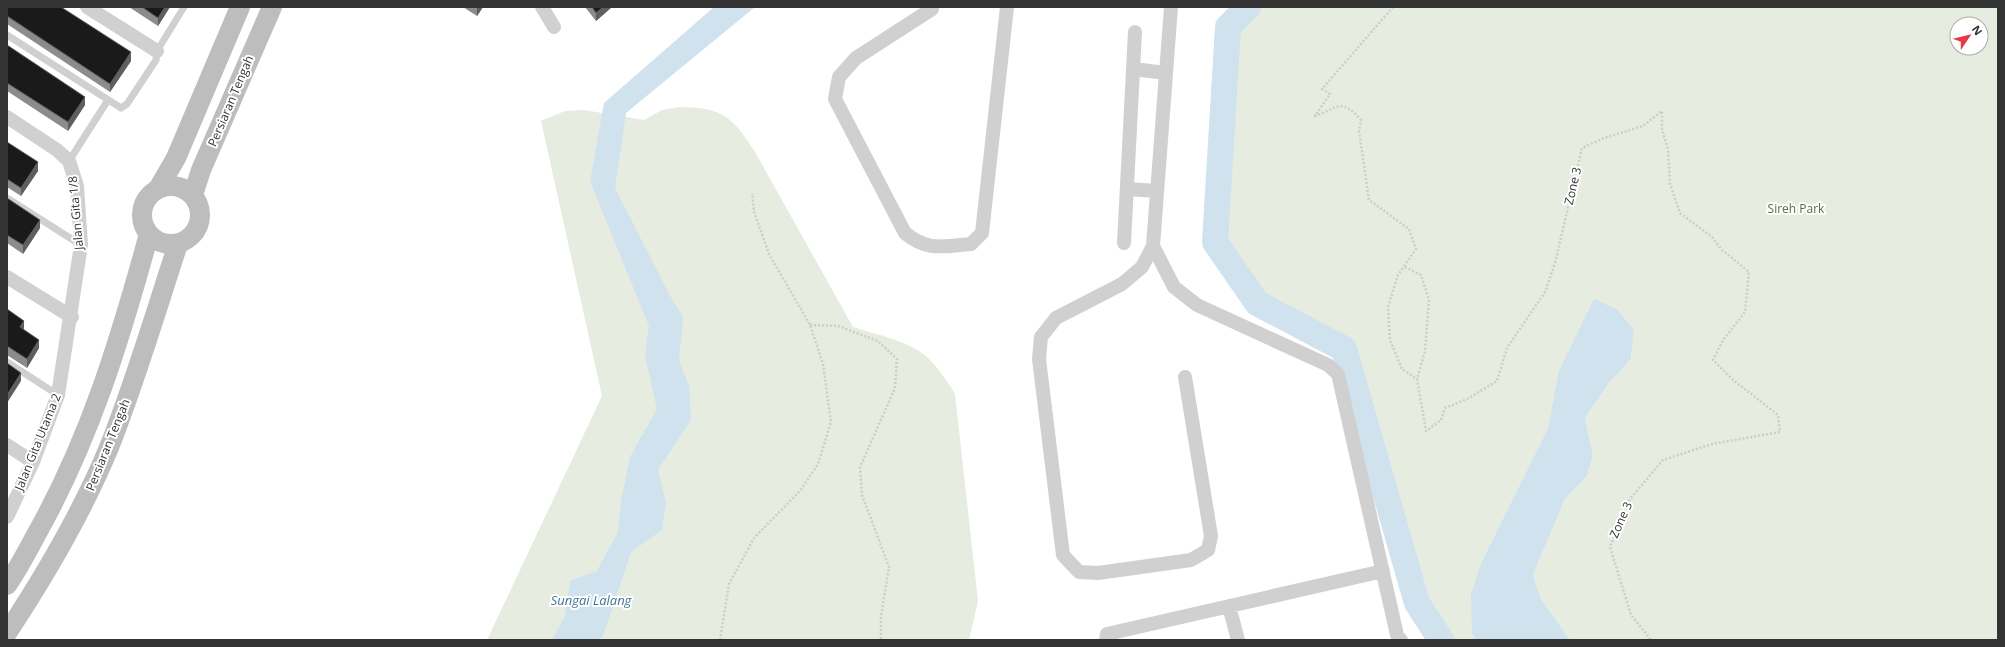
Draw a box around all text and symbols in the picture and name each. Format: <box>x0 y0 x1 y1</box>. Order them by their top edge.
north arrow <box>1949 16 1989 56</box>
text: N <box>1969 22 1986 38</box>
street label: Persiaran Tengah <box>204 53 257 149</box>
street label: Zone 3 <box>1560 165 1585 206</box>
street label: Jalan Gita 1/8 <box>64 175 87 252</box>
park label: Sireh Park <box>1768 200 1825 217</box>
street label: Jalan Gita Utama 2 <box>10 391 65 494</box>
street label: Persiaran Tengah <box>81 396 134 493</box>
street label: Zone 3 <box>1605 499 1636 541</box>
water label: Sungai Lalang <box>551 591 633 609</box>

